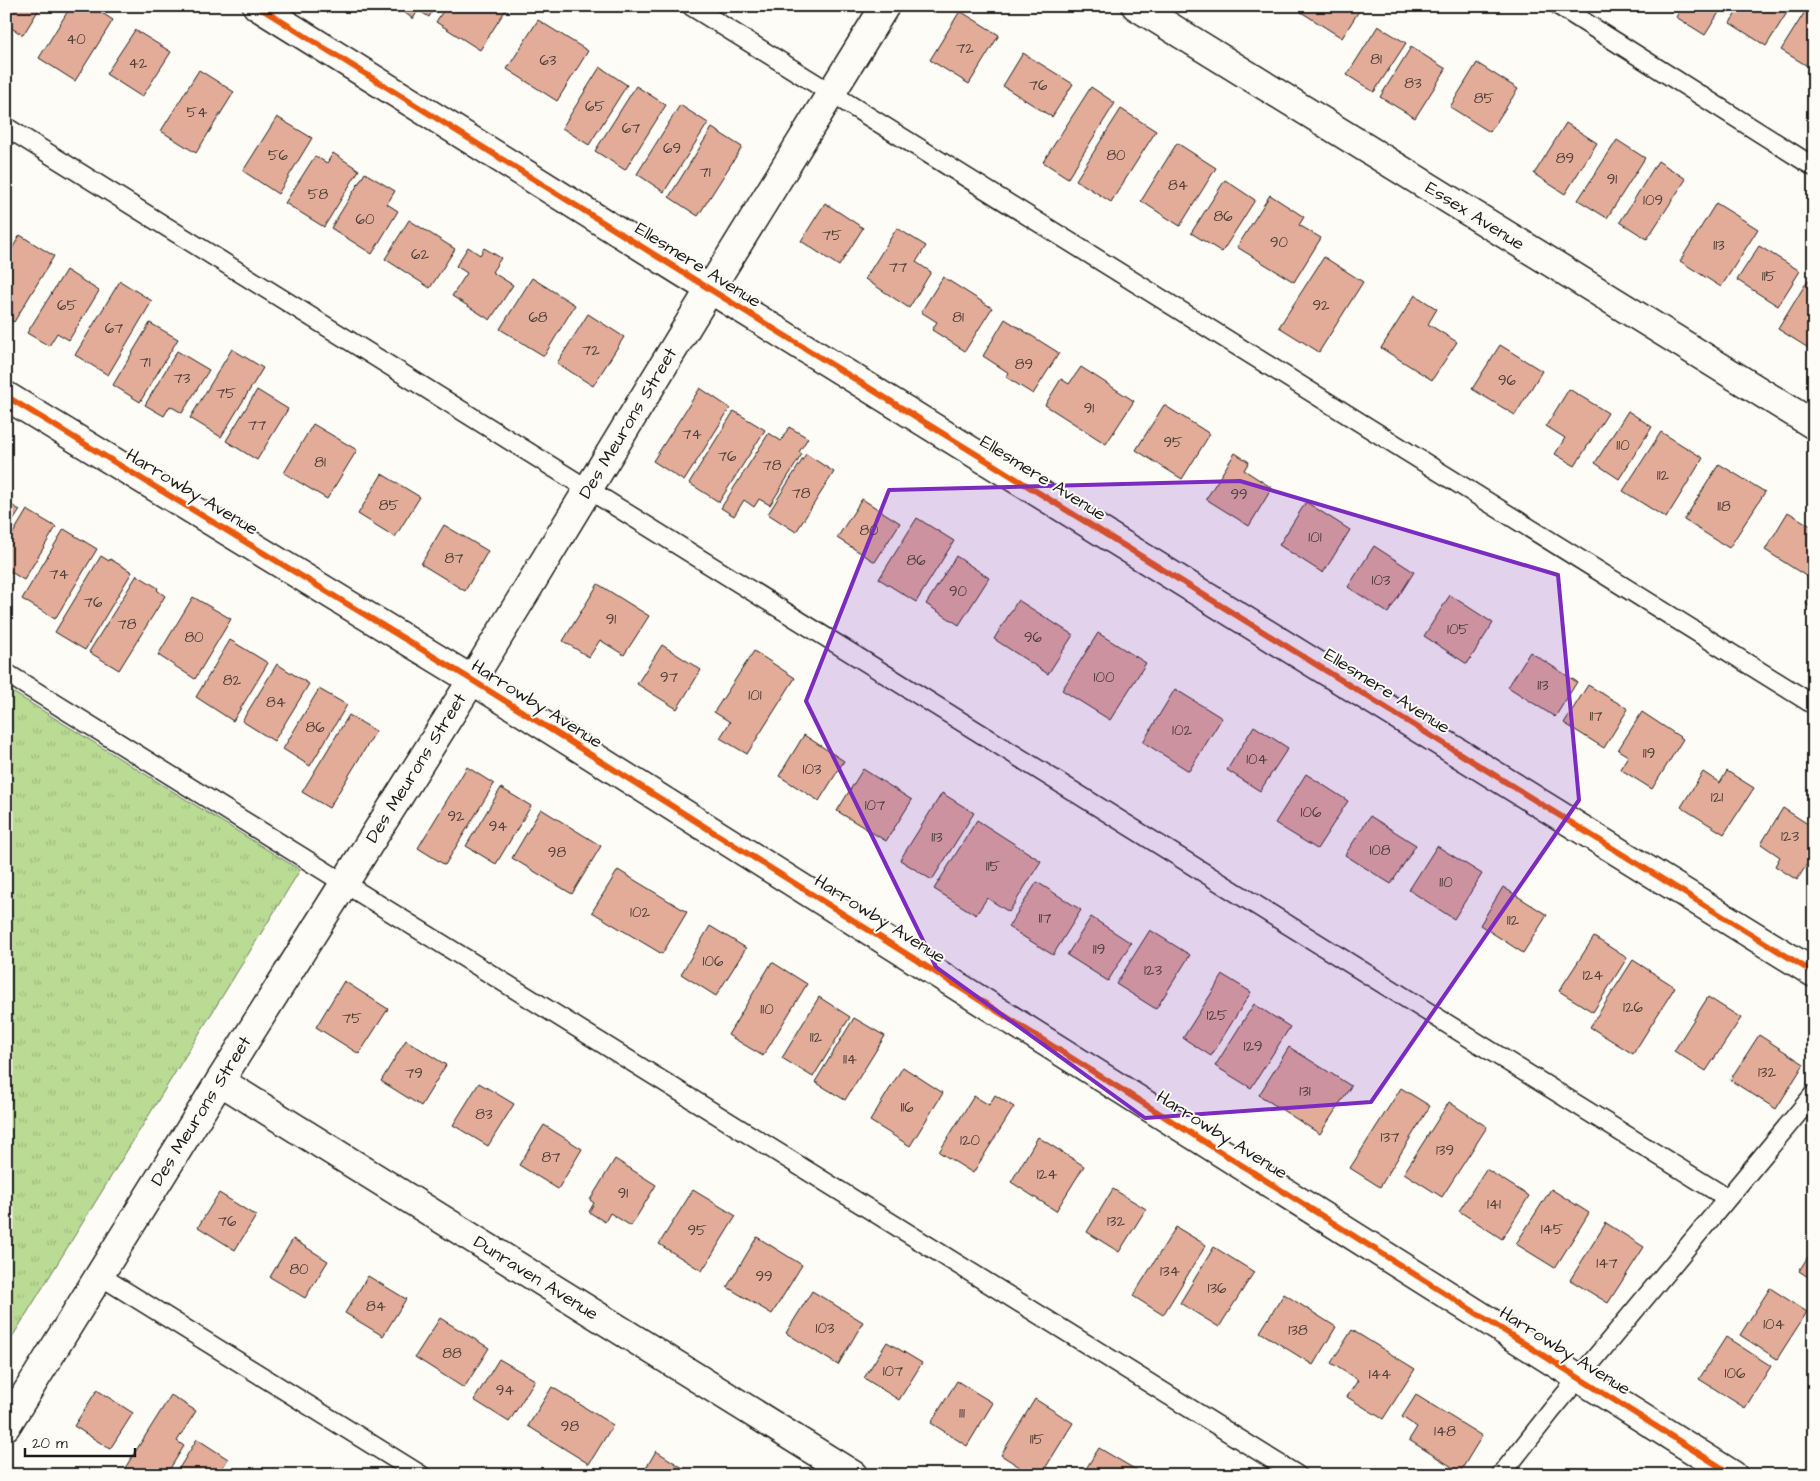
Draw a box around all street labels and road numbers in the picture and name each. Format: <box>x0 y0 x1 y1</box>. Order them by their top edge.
street label: Essex Avenue <box>1421 176 1530 257</box>
street label: Ellesmere Avenue <box>630 216 766 314</box>
street label: Des Meurons Street <box>573 342 683 503</box>
street label: Ellesmere Avenue <box>975 429 1111 527</box>
street label: Harrowby Avenue <box>121 443 263 542</box>
street label: Ellesmere Avenue <box>1319 642 1455 740</box>
street label: Harrowby Avenue <box>466 654 608 755</box>
street label: Des Meurons Street <box>360 688 473 848</box>
street label: Harrowby Avenue <box>809 869 951 970</box>
street label: Des Meurons Street <box>145 1031 258 1191</box>
street label: Harrowby Avenue <box>1151 1085 1293 1186</box>
street label: Dunraven Avenue <box>469 1230 603 1327</box>
street label: Harrowby Avenue <box>1494 1301 1636 1402</box>

